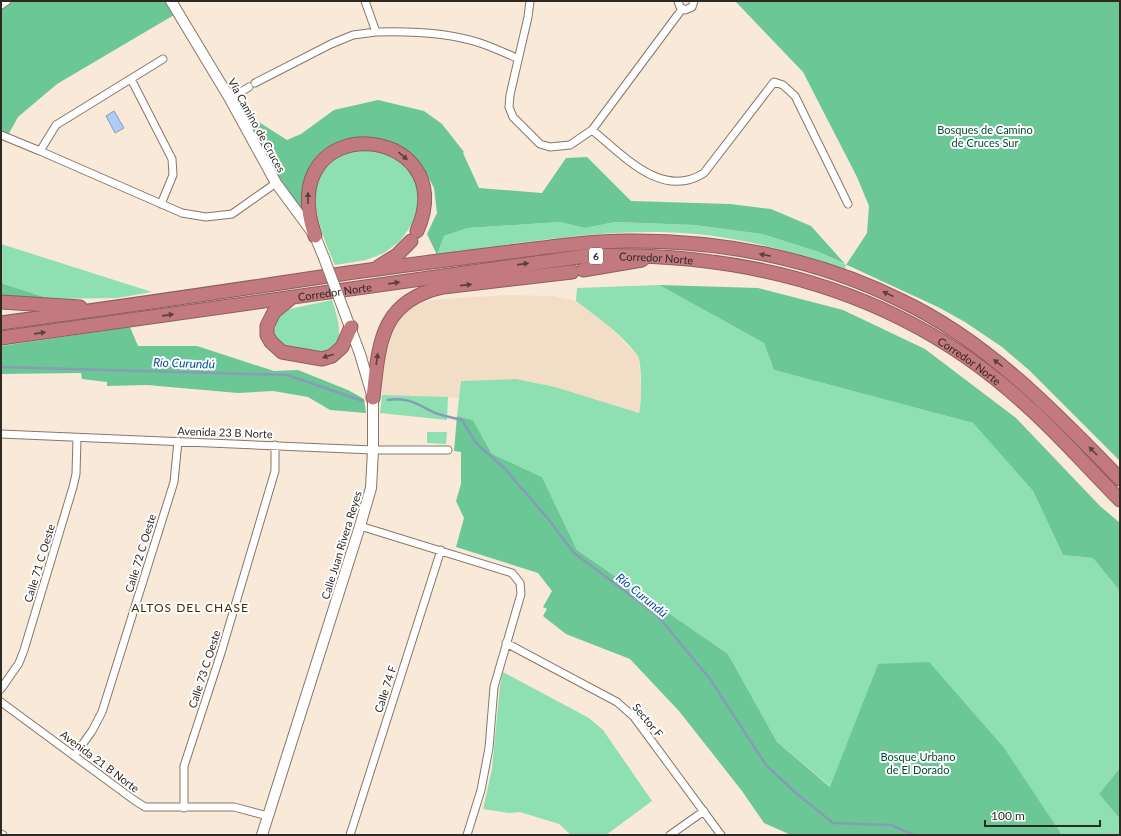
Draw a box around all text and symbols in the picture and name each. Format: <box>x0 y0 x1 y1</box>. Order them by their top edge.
street label: Vía Camino de Cruces <box>226 76 288 175</box>
park label: Bosques de Camino de Cruces Sur <box>937 123 1033 149</box>
one-way arrow <box>398 152 408 161</box>
one-way arrow <box>305 191 311 204</box>
road number: 6 <box>589 248 603 264</box>
street label: Corredor Norte <box>619 249 694 266</box>
one-way arrow <box>758 251 771 257</box>
one-way arrow <box>517 261 529 267</box>
street label: Corredor Norte <box>297 280 373 303</box>
one-way arrow <box>388 280 400 286</box>
one-way arrow <box>460 281 472 288</box>
one-way arrow <box>882 291 893 297</box>
one-way arrow <box>162 312 174 318</box>
one-way arrow <box>34 330 46 336</box>
street label: Corredor Norte <box>936 334 1004 387</box>
one-way arrow <box>322 353 334 359</box>
one-way arrow <box>374 353 380 366</box>
water label: Río Curundú <box>153 354 215 372</box>
one-way arrow <box>992 359 1003 367</box>
street label: Avenida 23 B Norte <box>177 424 273 440</box>
one-way arrow <box>1088 446 1098 456</box>
street label: Calle Juan Rivera Reyes <box>318 489 364 601</box>
street label: Calle 72 C Oeste <box>122 512 158 594</box>
street label: Calle 71 C Oeste <box>21 522 57 604</box>
water label: Río Curundú <box>613 570 671 620</box>
district label: ALTOS DEL CHASE <box>131 600 249 615</box>
street label: Calle 73 C Oeste <box>185 628 223 710</box>
street label: Calle 74 F <box>371 664 399 714</box>
street label: Sector F <box>630 701 666 739</box>
street label: Avenida 21 B Norte <box>58 727 142 795</box>
park label: Bosque Urbano de El Dorado <box>881 750 955 776</box>
scale bar <box>985 802 1100 828</box>
text: 100 m <box>991 808 1025 823</box>

